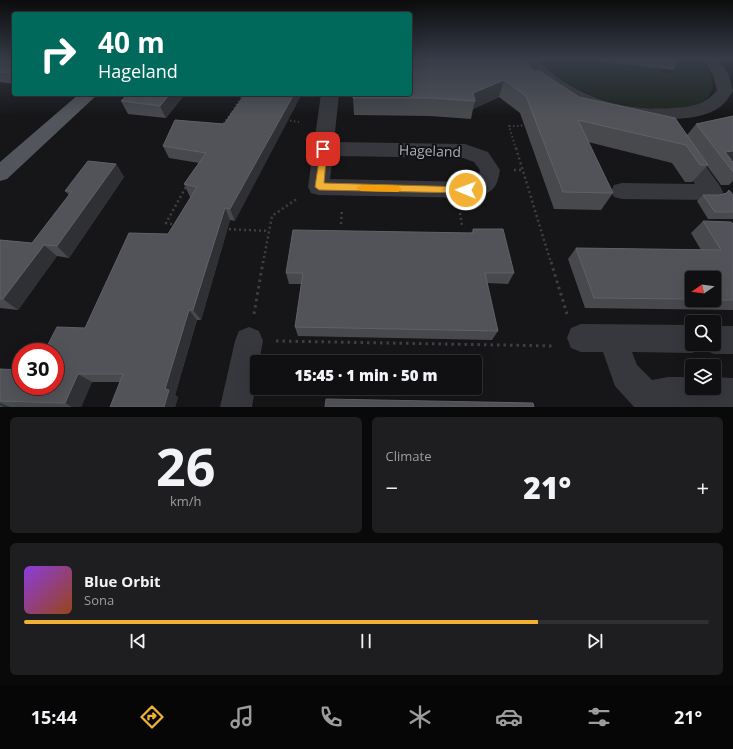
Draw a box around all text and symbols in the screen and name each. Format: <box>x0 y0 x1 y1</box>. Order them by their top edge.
text: 40 m <box>98 23 165 61</box>
icon: right <box>32 28 84 80</box>
text: Hageland <box>98 59 178 83</box>
pin <box>306 132 340 166</box>
icon: arrive <box>312 138 334 160</box>
street label: Hageland <box>399 140 461 161</box>
position arrow <box>445 169 487 211</box>
north arrow <box>685 271 721 307</box>
map controls <box>685 271 721 395</box>
button: search <box>685 315 721 351</box>
speed limit sign: 30 <box>12 343 64 395</box>
button: layers <box>685 359 721 395</box>
text: 15:45 · 1 min · 50 m <box>295 365 437 385</box>
text: 26 <box>156 430 215 501</box>
text: Climate <box>386 447 431 465</box>
text: 21° <box>523 467 571 508</box>
text: − <box>386 472 398 502</box>
text: + <box>696 472 709 502</box>
text: km/h <box>170 492 202 510</box>
text: Blue Orbit <box>84 571 161 591</box>
text: Sona <box>84 591 114 609</box>
icon: previous <box>127 630 149 652</box>
icon: pause <box>355 630 377 652</box>
icon: next <box>584 630 606 652</box>
icon: directions <box>138 703 166 731</box>
icon: music <box>228 703 256 731</box>
icon: phone <box>317 703 345 731</box>
icon: climate <box>406 703 434 731</box>
icon: car <box>495 703 523 731</box>
icon: filters <box>585 703 613 731</box>
text: 15:44 <box>31 705 77 729</box>
text: 21° <box>674 705 702 729</box>

